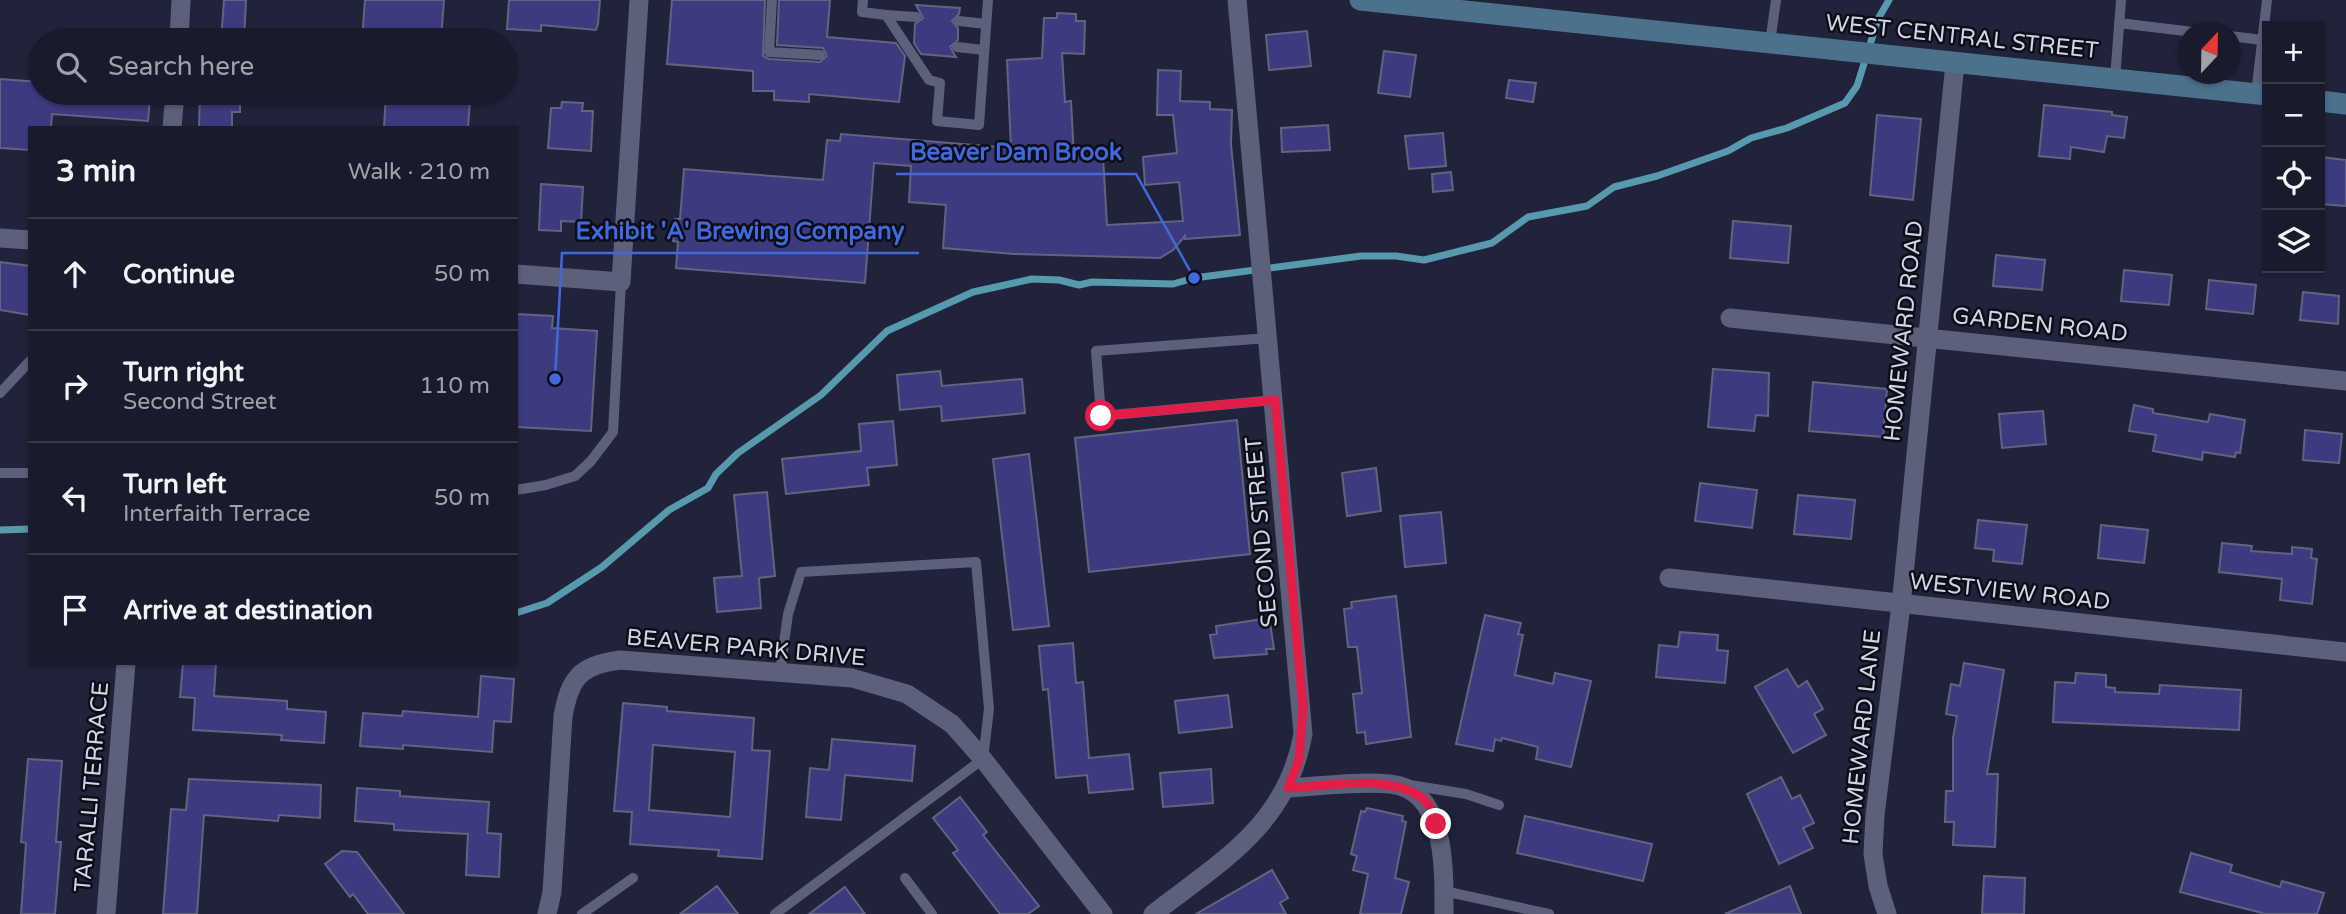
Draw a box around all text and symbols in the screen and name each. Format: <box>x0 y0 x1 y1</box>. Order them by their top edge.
street label: WEST CENTRAL STREET <box>1824 9 2100 65</box>
north arrow <box>2178 21 2241 84</box>
map controls <box>2262 21 2325 273</box>
button: + <box>2262 21 2325 84</box>
search box <box>28 28 518 105</box>
icon: search <box>52 48 90 86</box>
text: Search here <box>108 51 254 82</box>
button: − <box>2262 84 2325 147</box>
callout: Beaver Dam Brook <box>896 129 1136 174</box>
text: Beaver Dam Brook <box>910 138 1122 167</box>
button: locate <box>2262 147 2325 210</box>
text: 3 min <box>56 153 136 190</box>
text: Walk · 210 m <box>348 158 490 186</box>
callout: Exhibit 'A' Brewing Company <box>562 208 919 253</box>
button: layers <box>2262 210 2325 273</box>
text: Exhibit 'A' Brewing Company <box>576 217 905 246</box>
street label: HOMEWARD ROAD <box>1878 219 1930 443</box>
icon: ahead <box>56 255 94 293</box>
text: Continue <box>123 259 235 290</box>
text: 50 m <box>434 260 490 288</box>
street label: GARDEN ROAD <box>1951 302 2129 348</box>
text: Turn right <box>123 357 244 388</box>
icon: right <box>56 367 94 405</box>
text: 110 m <box>420 372 490 400</box>
text: Second Street <box>123 388 277 416</box>
route start <box>1085 400 1116 431</box>
street label: SECOND STREET <box>1240 435 1284 629</box>
text: Turn left <box>123 469 226 500</box>
icon: left <box>56 479 94 517</box>
text: 50 m <box>434 484 490 512</box>
text: Interfaith Terrace <box>123 500 311 528</box>
street label: WESTVIEW ROAD <box>1908 568 2112 616</box>
icon: arrive <box>56 591 94 629</box>
text: Arrive at destination <box>123 595 373 626</box>
street label: BEAVER PARK DRIVE <box>625 624 867 672</box>
street label: HOMEWARD LANE <box>1837 628 1887 846</box>
street label: TARALLI TERRACE <box>69 681 115 893</box>
route end <box>1420 808 1451 839</box>

